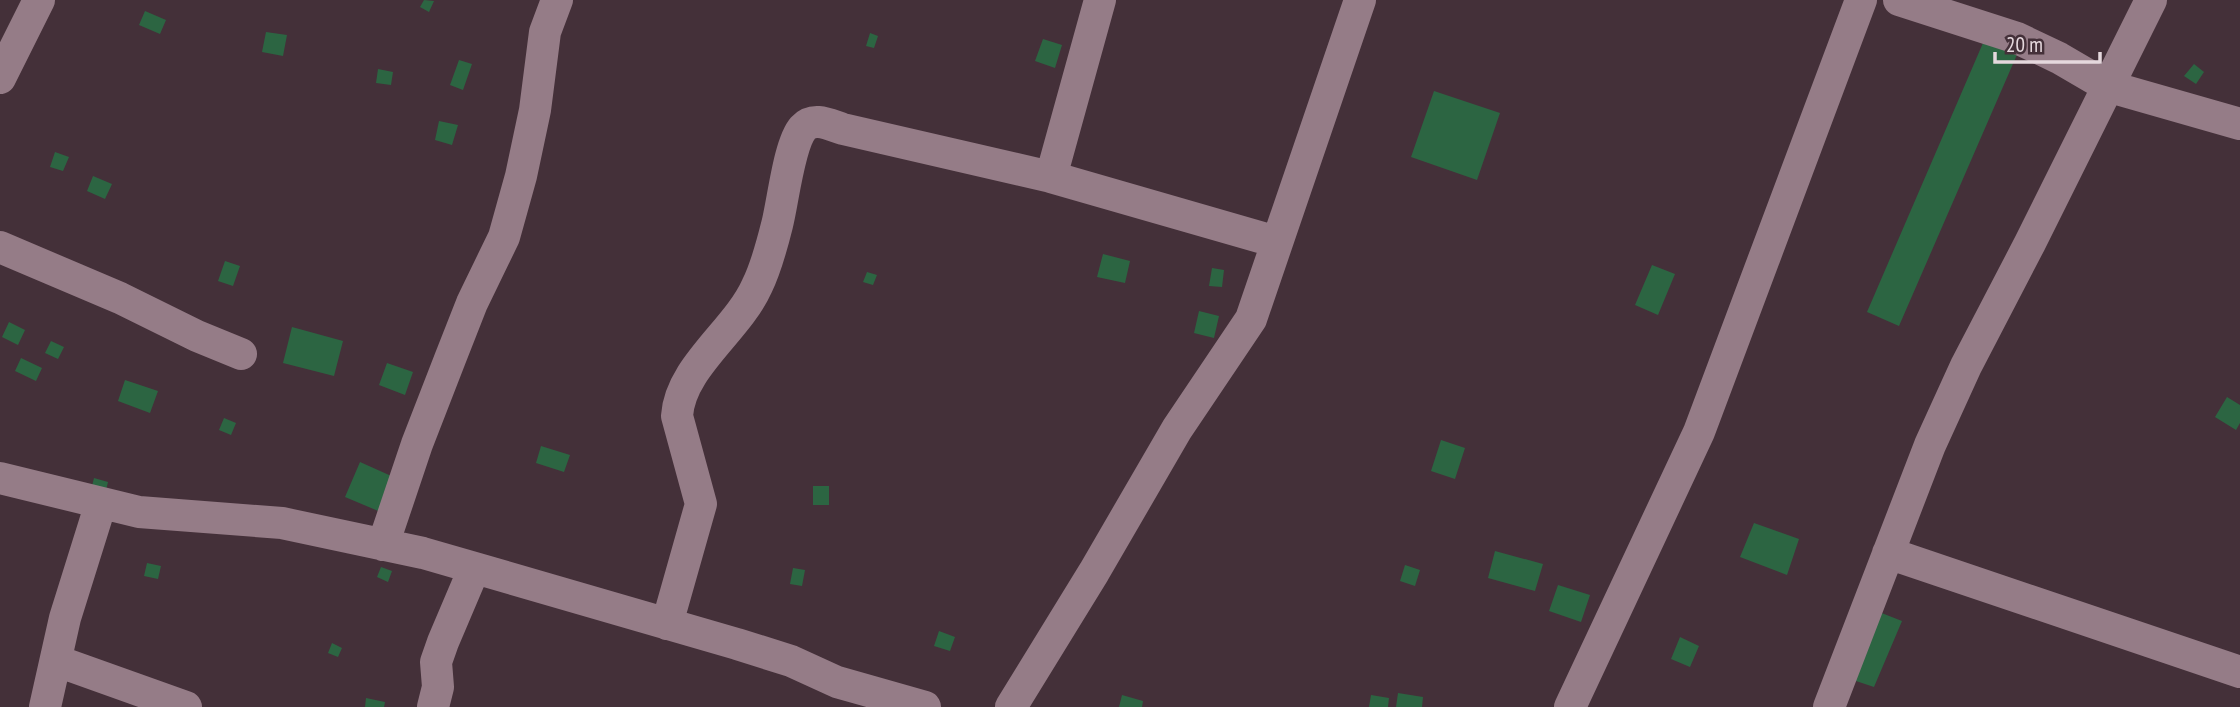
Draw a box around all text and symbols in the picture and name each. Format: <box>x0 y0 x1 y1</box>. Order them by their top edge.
scale bar <box>1995 21 2100 65</box>
text: 20 m <box>2006 31 2043 58</box>

